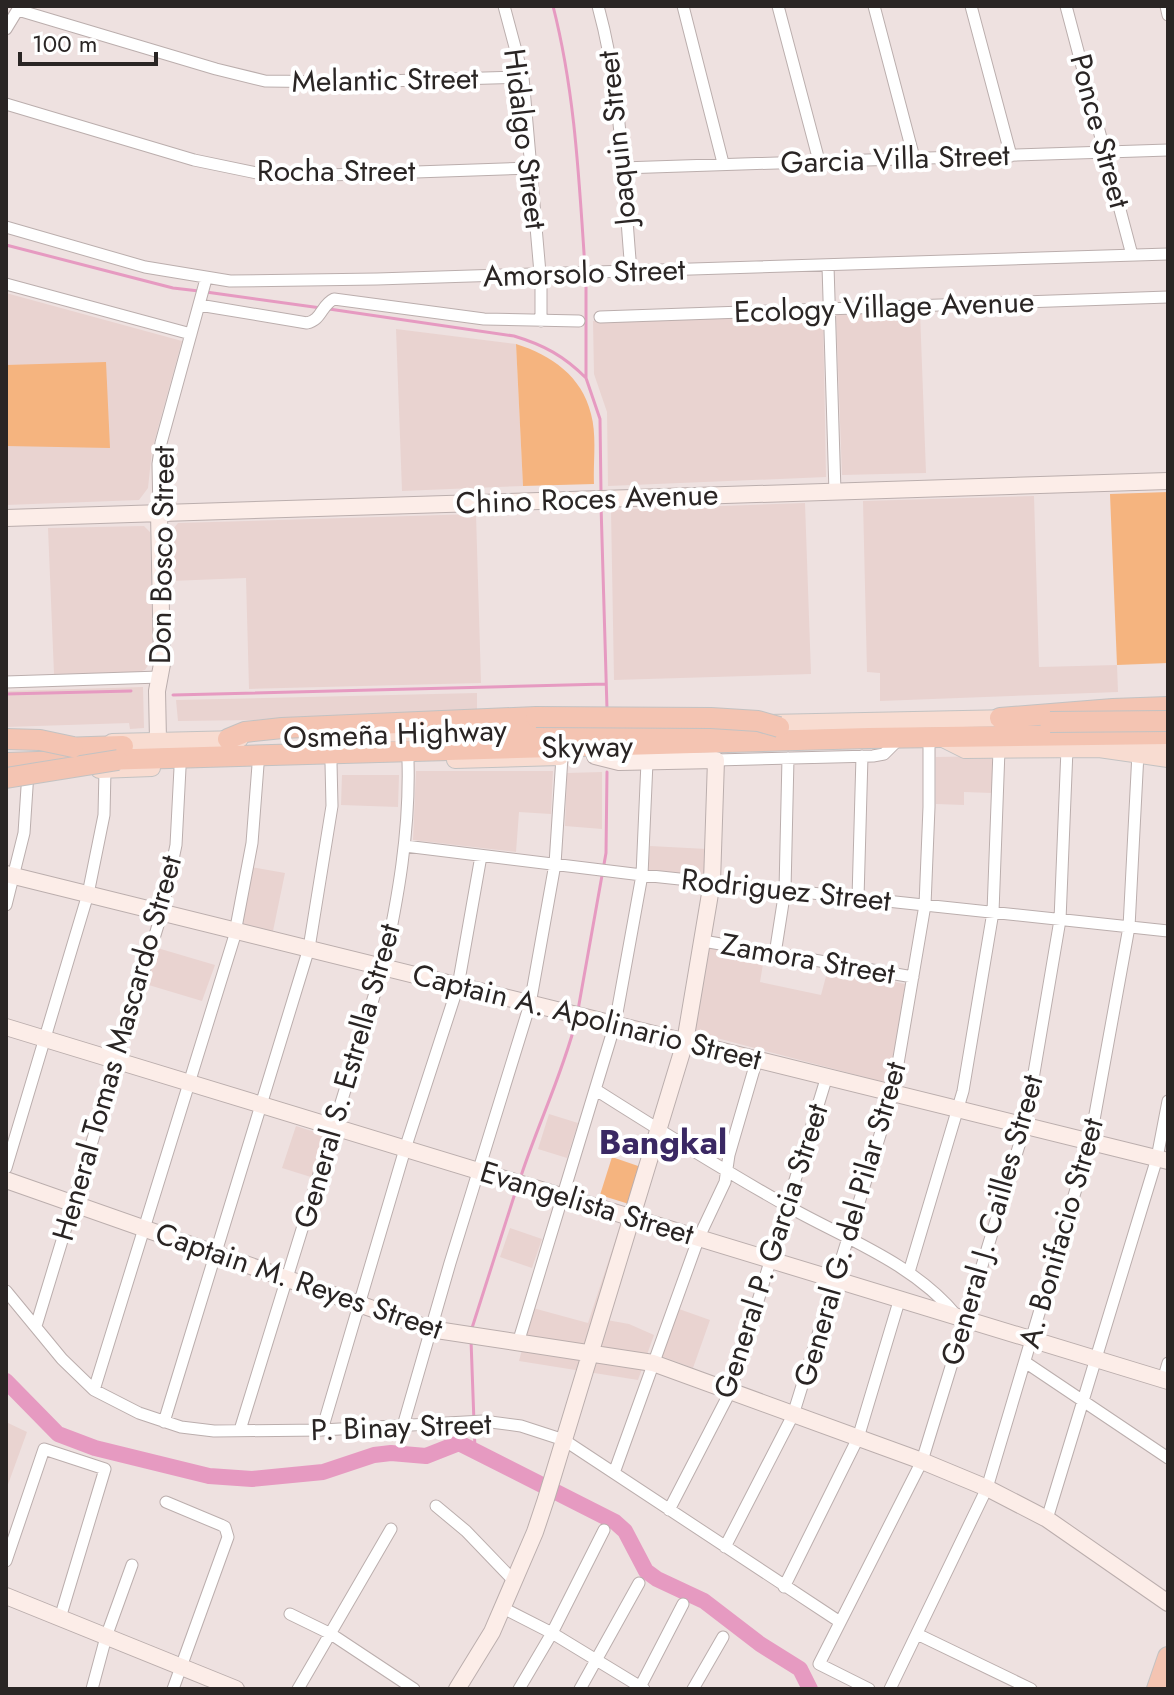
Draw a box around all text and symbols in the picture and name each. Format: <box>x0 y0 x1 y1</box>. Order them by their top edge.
scale bar <box>20 16 156 66</box>
text: 100 m <box>32 26 98 61</box>
street label: Hidalgo Street <box>493 46 558 233</box>
street label: Joaquin Street <box>586 48 647 231</box>
street label: Ponce Street <box>1059 49 1142 214</box>
street label: Melantic Street <box>291 56 480 103</box>
street label: Garcia Villa Street <box>780 133 1011 184</box>
street label: Rocha Street <box>257 149 416 192</box>
street label: Amorsolo Street <box>482 247 687 298</box>
street label: Ecology Village Avenue <box>733 280 1035 333</box>
street label: Don Bosco Street <box>138 445 185 664</box>
street label: Chino Roces Avenue <box>455 472 719 525</box>
street label: Osmeña Highway <box>282 708 508 759</box>
street label: Skyway <box>541 724 634 769</box>
street label: Heneral Tomas Mascardo Street <box>41 849 192 1246</box>
street label: Rodriguez Street <box>679 857 894 922</box>
street label: General S. Estrella Street <box>282 918 411 1233</box>
street label: Zamora Street <box>718 922 899 995</box>
street label: Captain A. Apolinario Street <box>408 952 767 1081</box>
street label: General G. del Pilar Street <box>783 1056 917 1391</box>
street label: General J. Cailles Street <box>929 1069 1054 1370</box>
street label: General P. Garcia Street <box>703 1097 839 1404</box>
street label: A. Bonifacio Street <box>1007 1112 1114 1353</box>
district label: Bangkal <box>599 1118 727 1167</box>
street label: Evangelista Street <box>475 1150 700 1256</box>
street label: Captain M. Reyes Street <box>150 1211 449 1350</box>
street label: P. Binay Street <box>310 1402 493 1451</box>

